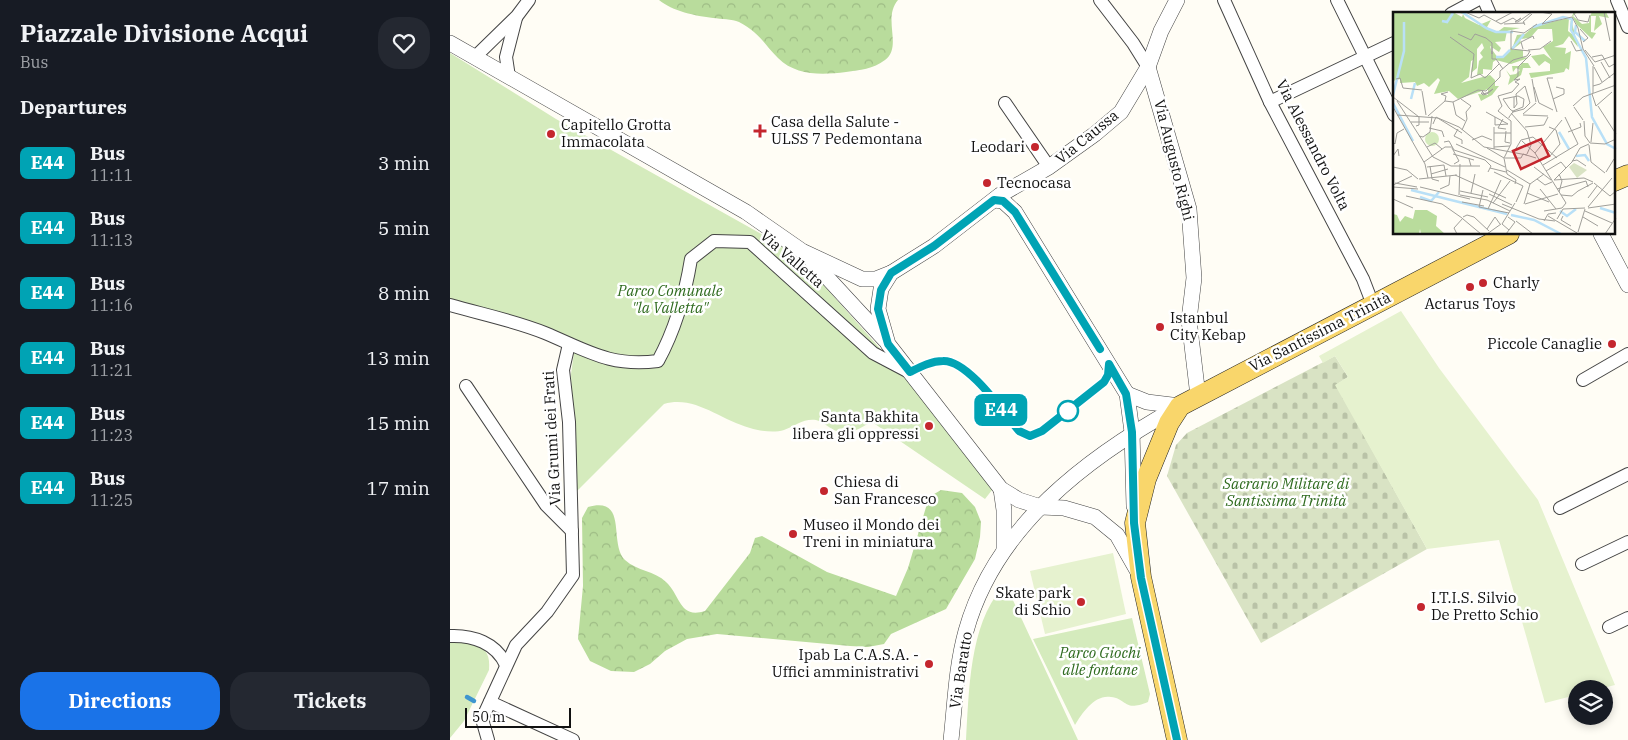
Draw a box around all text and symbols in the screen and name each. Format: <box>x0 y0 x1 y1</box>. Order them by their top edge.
inset map <box>1393 12 1616 235</box>
text: Piazzale Divisione Acqui <box>20 17 308 49</box>
button: heart <box>378 17 430 69</box>
text: Bus <box>20 52 48 72</box>
street label: Via Alessandro Volta <box>1272 76 1355 213</box>
text: Departures <box>20 95 127 119</box>
street label: Via Augusto Righi <box>1150 97 1199 223</box>
street label: Via Caussa <box>1051 105 1122 168</box>
place label: Casa della Salute - ULSS 7 Pedemontana <box>771 112 923 148</box>
place label: Capitello Grotta Immacolata <box>561 115 672 151</box>
marker: Casa della Salute - ULSS 7 Pedemontana <box>753 124 767 138</box>
marker: Capitello Grotta Immacolata <box>545 128 557 140</box>
place label: Leodari <box>971 137 1025 156</box>
text: Bus <box>90 141 125 165</box>
marker: Leodari <box>1029 141 1041 153</box>
text: E44 <box>31 151 64 174</box>
text: 3 min <box>378 151 430 175</box>
text: 11:11 <box>90 165 133 185</box>
place label: Tecnocasa <box>997 173 1071 192</box>
marker: Tecnocasa <box>981 177 993 189</box>
text: Bus <box>90 206 125 230</box>
text: E44 <box>31 216 64 239</box>
text: 5 min <box>378 216 430 240</box>
street label: Via Valletta <box>756 226 828 292</box>
text: 11:13 <box>90 230 133 250</box>
text: Bus <box>90 271 125 295</box>
place label: Charly <box>1493 273 1539 292</box>
marker: Charly <box>1477 277 1489 289</box>
text: E44 <box>31 281 64 304</box>
text: 8 min <box>378 281 430 305</box>
park label: Parco Comunale "la Valletta" <box>617 281 723 317</box>
marker: Actarus Toys <box>1464 281 1476 293</box>
street label: Via Santissima Trinità <box>1246 288 1394 376</box>
place label: Actarus Toys <box>1424 294 1516 313</box>
text: 11:16 <box>90 295 133 315</box>
place label: Istanbul City Kebap <box>1170 308 1246 344</box>
marker: Istanbul City Kebap <box>1154 321 1166 333</box>
place label: Piccole Canaglie <box>1487 334 1602 353</box>
text: Bus <box>90 336 125 360</box>
marker: Piccole Canaglie <box>1606 338 1618 350</box>
text: E44 <box>31 346 64 369</box>
text: 13 min <box>367 346 430 370</box>
text: 11:21 <box>90 360 133 380</box>
street label: Via Grumi dei Frati <box>538 370 565 506</box>
line badge: E44 <box>972 394 1030 426</box>
text: E44 <box>984 398 1018 421</box>
unlabelled marker <box>1057 400 1079 422</box>
text: Bus <box>90 401 125 425</box>
place label: Santa Bakhita libera gli oppressi <box>793 407 919 443</box>
text: E44 <box>31 411 64 434</box>
text: 15 min <box>367 411 430 435</box>
marker: Santa Bakhita libera gli oppressi <box>923 420 935 432</box>
text: 11:23 <box>90 425 133 445</box>
text: Bus <box>90 466 125 490</box>
place label: Chiesa di San Francesco <box>834 472 937 508</box>
park label: Sacrario Militare di Santissima Trinità <box>1222 474 1350 510</box>
text: E44 <box>31 476 64 499</box>
text: 17 min <box>367 476 430 500</box>
marker: Chiesa di San Francesco <box>818 485 830 497</box>
text: 11:25 <box>90 490 133 510</box>
place label: Museo il Mondo dei Treni in miniatura <box>803 515 940 551</box>
marker: Museo il Mondo dei Treni in miniatura <box>787 528 799 540</box>
place label: Skate park di Schio <box>996 583 1071 619</box>
place label: I.T.I.S. Silvio De Pretto Schio <box>1431 588 1539 624</box>
marker: Skate park di Schio <box>1075 596 1087 608</box>
marker: I.T.I.S. Silvio De Pretto Schio <box>1415 601 1427 613</box>
street label: Via Baratto <box>945 630 976 710</box>
park label: Parco Giochi alle fontane <box>1058 643 1141 679</box>
place label: Ipab La C.A.S.A. - Uffici amministrativi <box>772 645 919 681</box>
marker: Ipab La C.A.S.A. - Uffici amministrativi <box>923 658 935 670</box>
button: Directions <box>20 672 220 730</box>
button: Tickets <box>230 672 430 730</box>
map controls <box>1568 680 1613 725</box>
button: layers <box>1568 680 1613 725</box>
scale bar <box>465 705 571 728</box>
text: 50 m <box>472 708 505 726</box>

